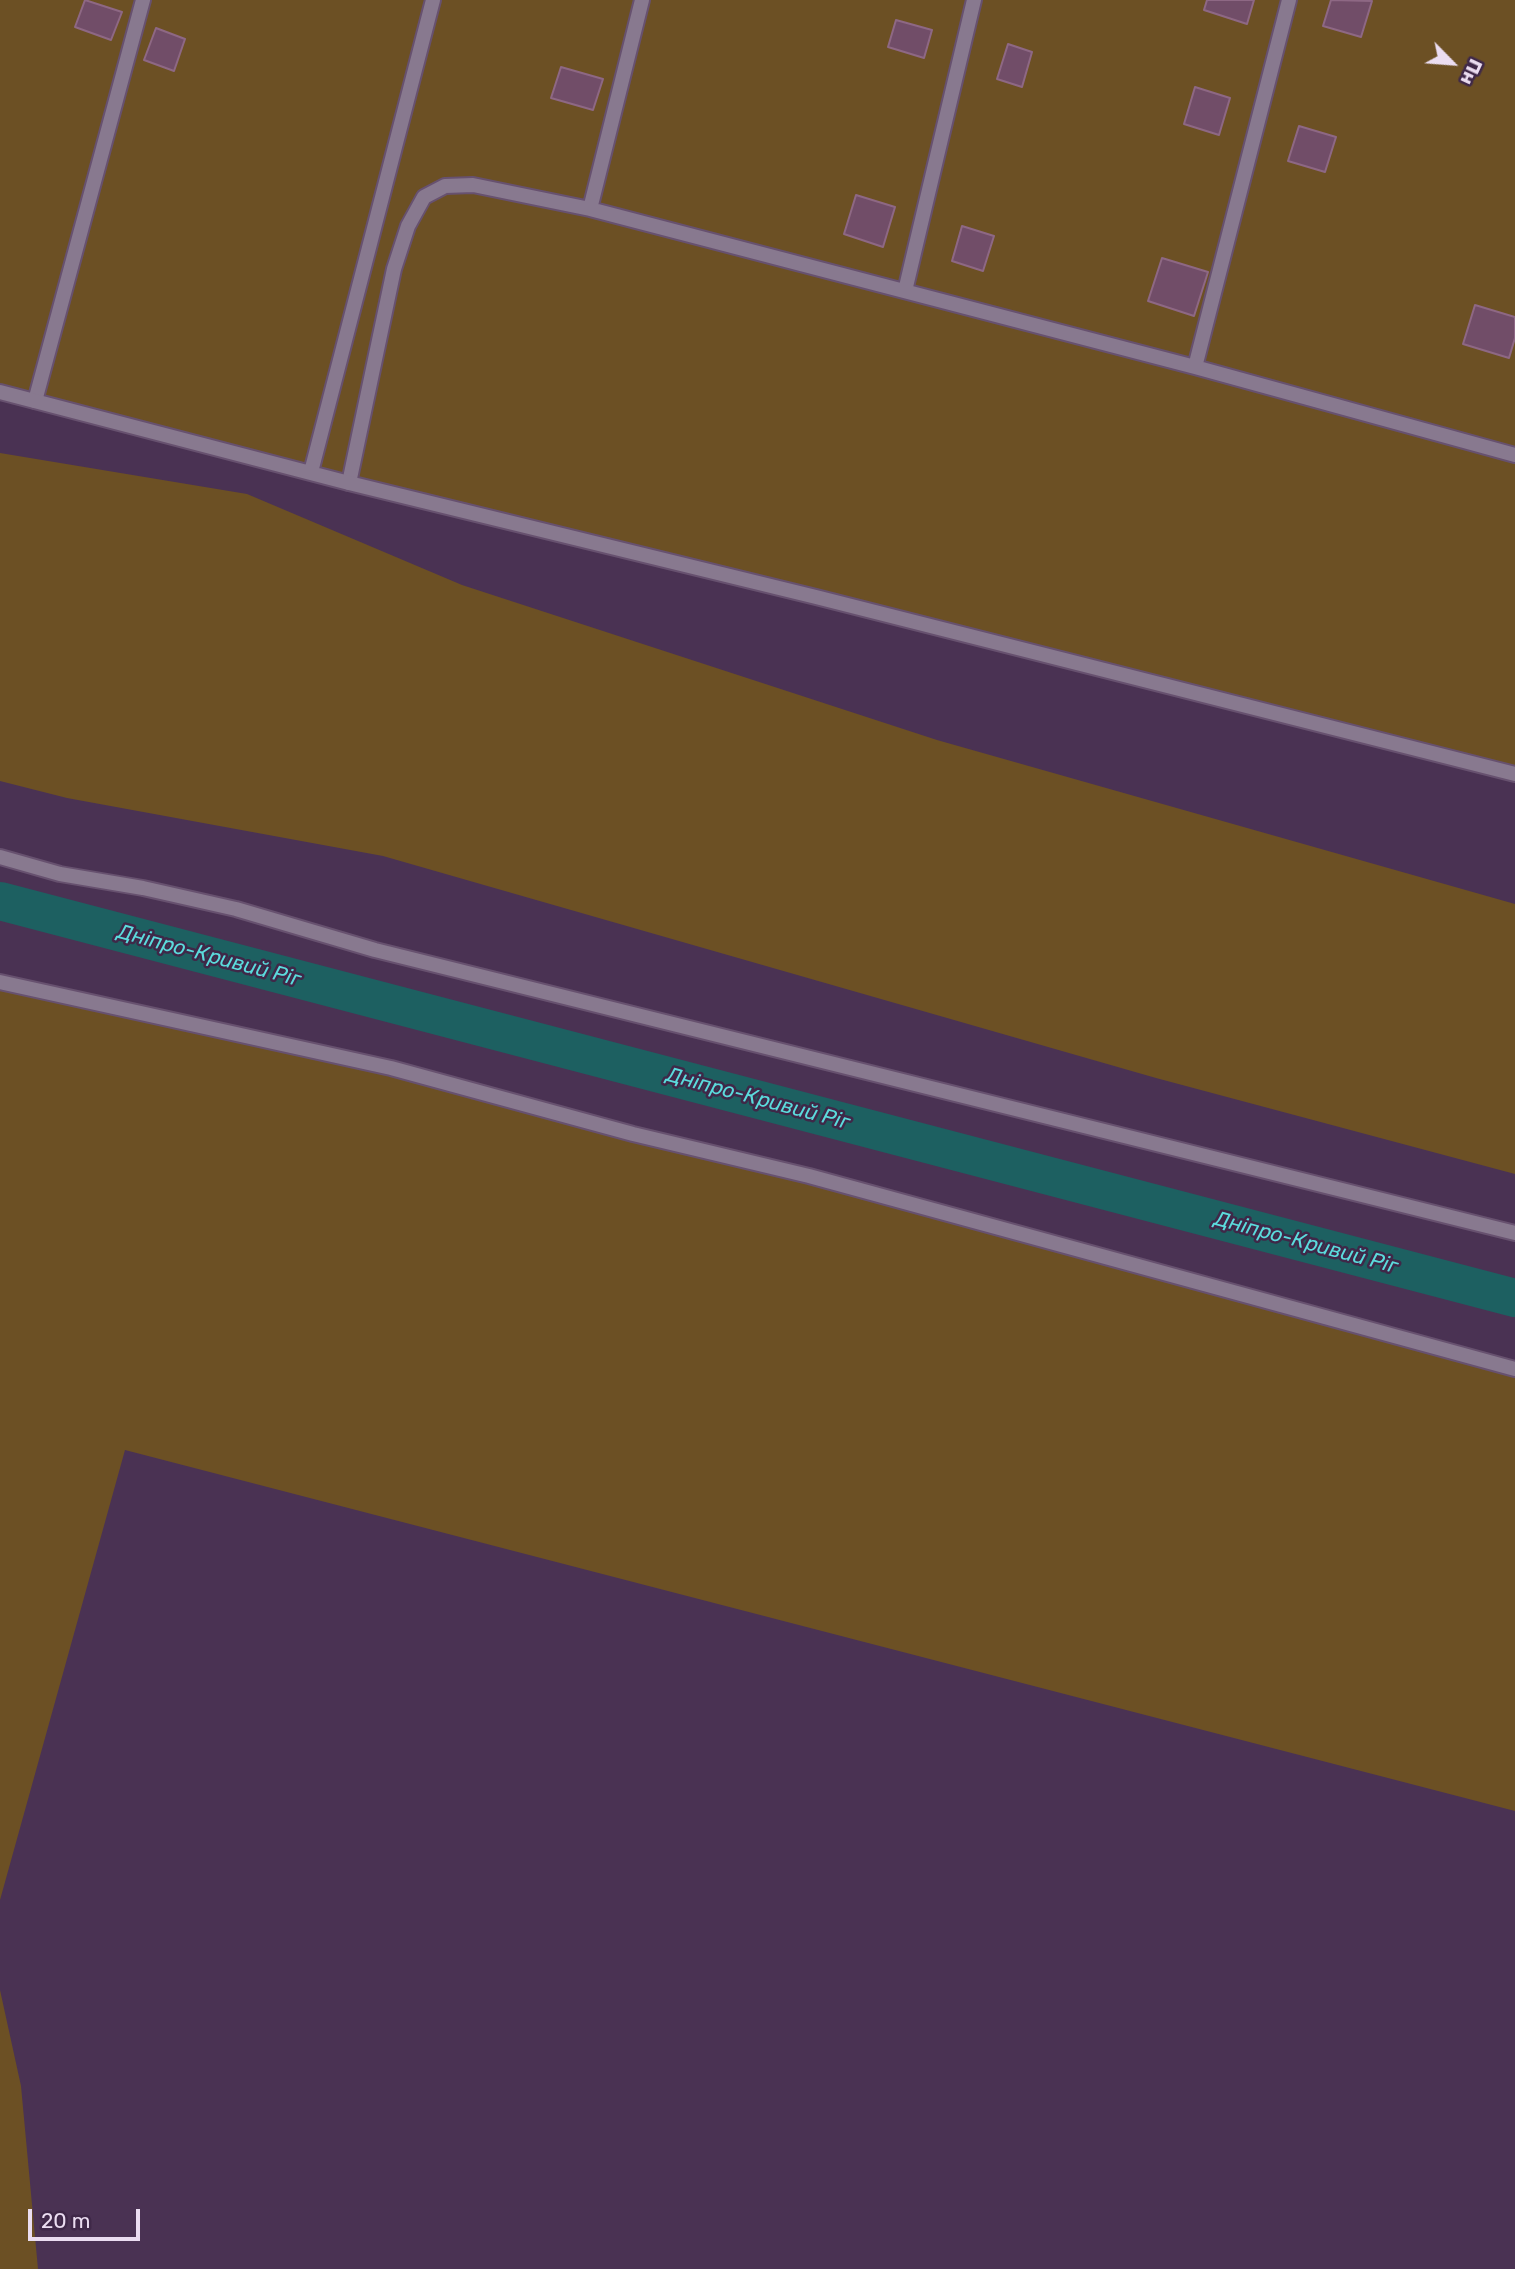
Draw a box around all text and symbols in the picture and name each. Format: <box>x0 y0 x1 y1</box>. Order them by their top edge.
north arrow <box>1417 28 1487 98</box>
text: Пн <box>1456 55 1487 89</box>
water label: Дніпро-Кривий Ріг <box>115 919 303 993</box>
water label: Дніпро-Кривий Ріг <box>664 1062 852 1136</box>
water label: Дніпро-Кривий Ріг <box>1212 1206 1400 1280</box>
scale bar <box>32 2196 144 2240</box>
text: 20 m <box>41 2208 90 2233</box>

